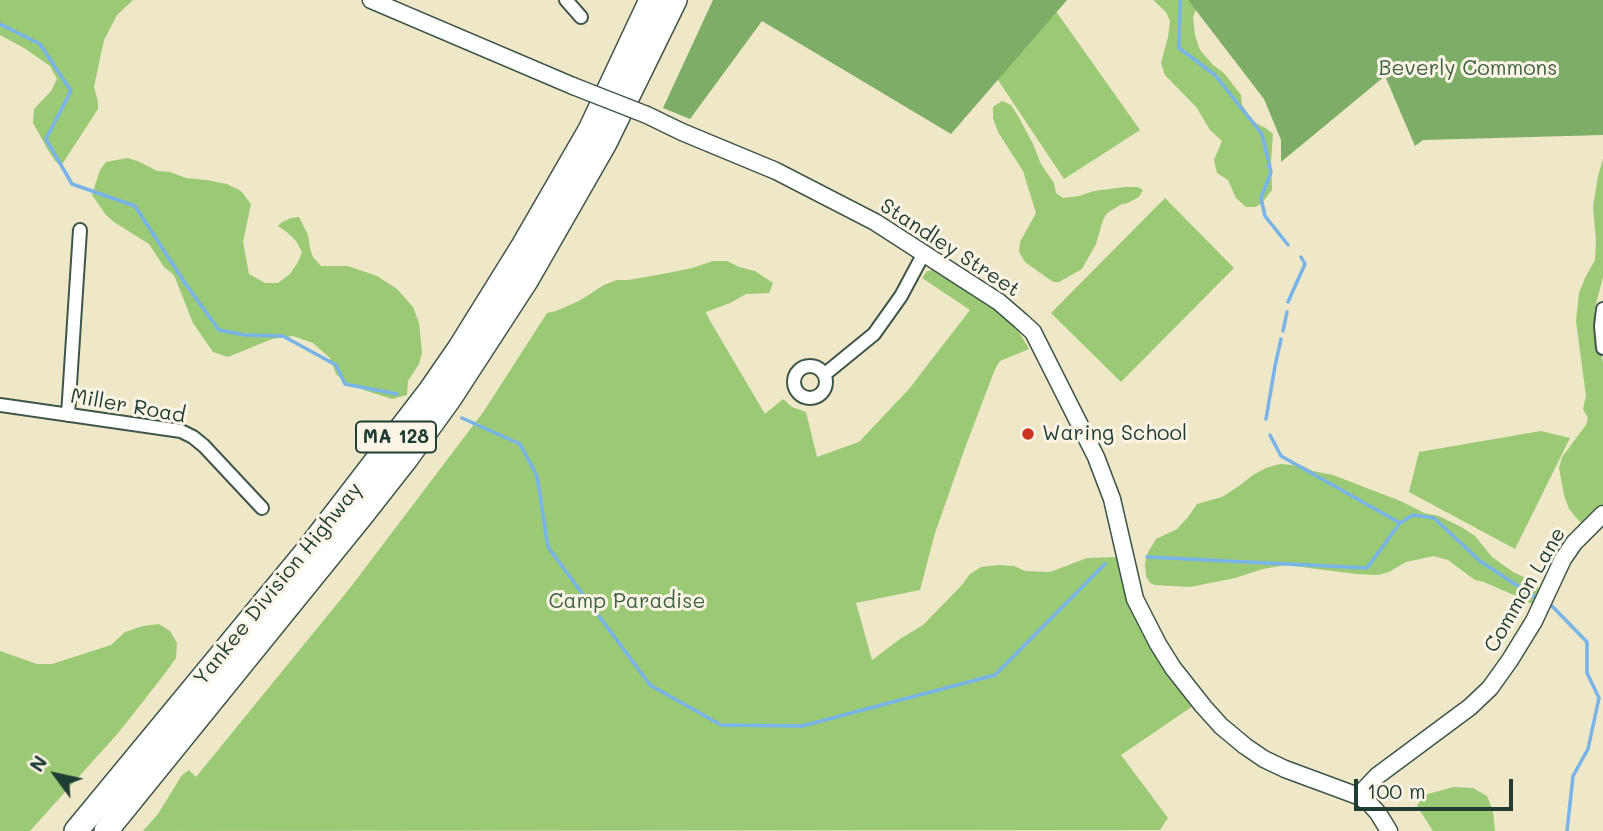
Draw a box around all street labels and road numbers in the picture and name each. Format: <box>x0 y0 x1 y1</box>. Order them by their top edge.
street label: Standley Street <box>875 193 1025 303</box>
street label: Miller Road <box>69 383 187 429</box>
road number: MA 128 <box>356 422 436 452</box>
street label: Yankee Division Highway <box>188 477 368 691</box>
street label: Common Lane <box>1479 523 1571 657</box>

